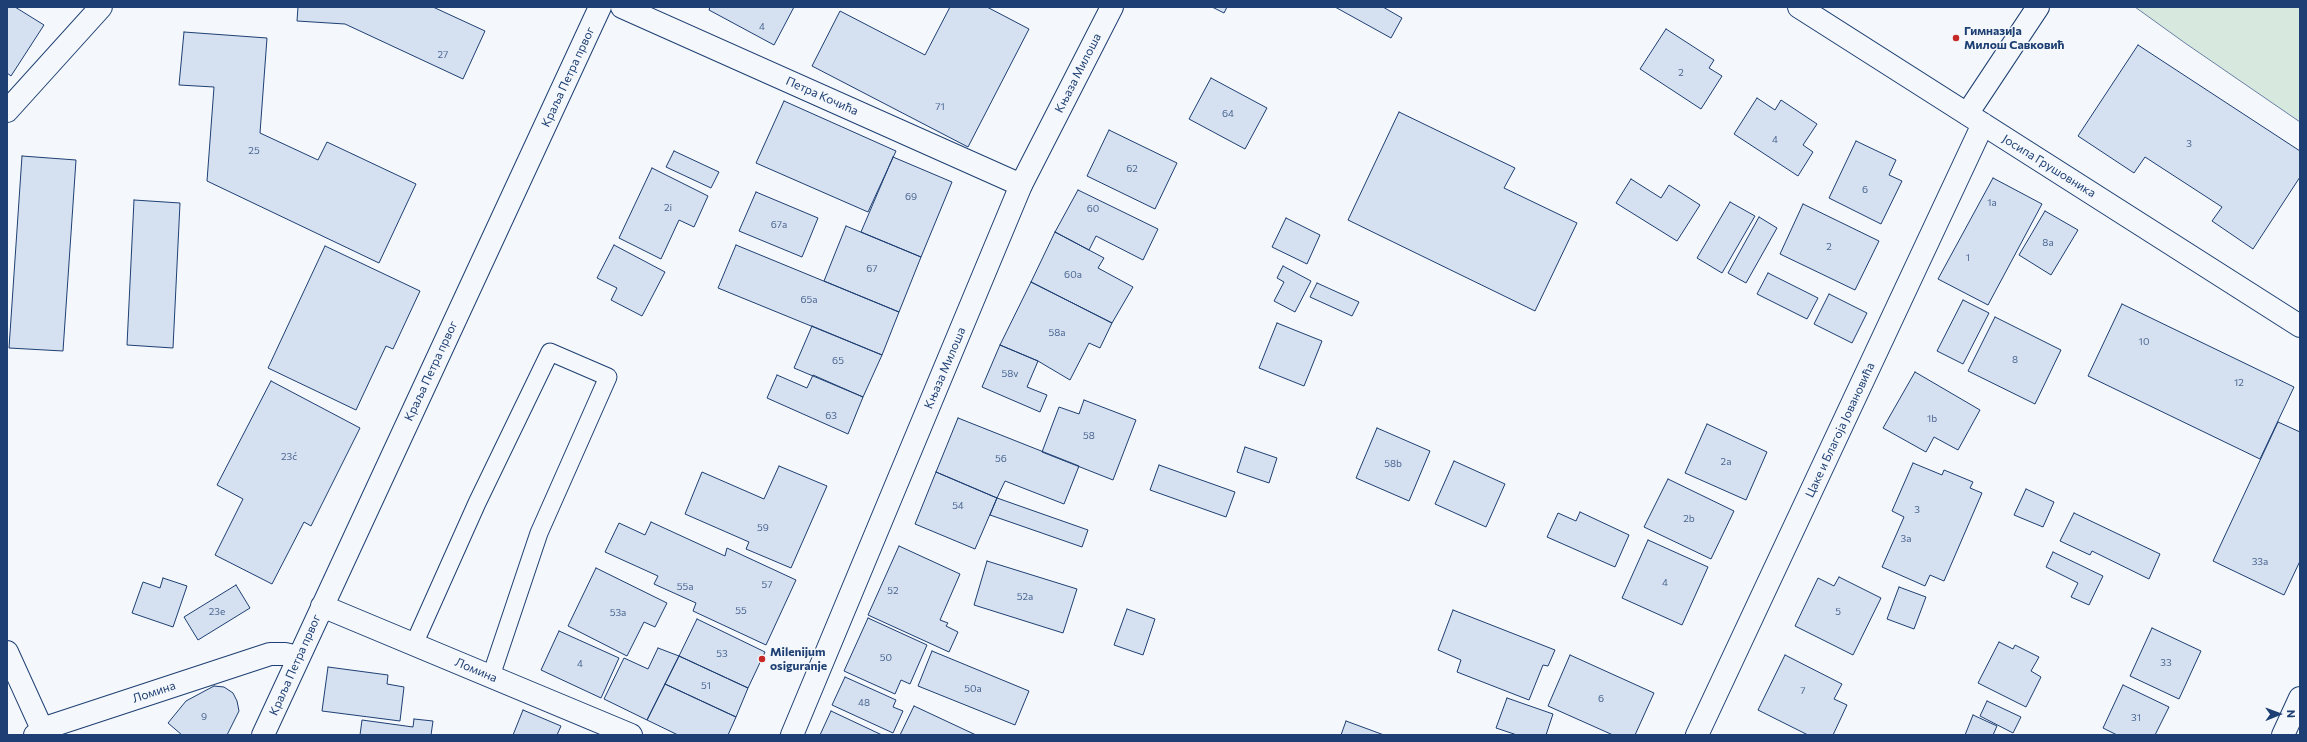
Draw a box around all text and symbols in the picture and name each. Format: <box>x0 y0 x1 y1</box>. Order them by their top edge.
house number: 4 <box>759 21 765 33</box>
place label: Гимназија Милош Савковић <box>1964 24 2064 52</box>
street label: Краља Петра првог <box>538 25 598 129</box>
street label: Књаза Милоша <box>1052 31 1104 115</box>
marker: Гимназија Милош Савковић <box>1951 33 1961 43</box>
house number: 27 <box>438 49 448 61</box>
house number: 2 <box>1678 67 1684 79</box>
street label: Петра Кочића <box>784 74 860 118</box>
house number: 71 <box>935 101 945 113</box>
house number: 64 <box>1222 108 1234 120</box>
street label: Јосипа Грушовника <box>2000 131 2098 201</box>
house number: 4 <box>1772 134 1778 146</box>
house number: 3 <box>2186 138 2192 150</box>
house number: 25 <box>248 145 260 157</box>
house number: 62 <box>1126 163 1138 175</box>
house number: 6 <box>1862 184 1868 196</box>
house number: 69 <box>905 191 917 203</box>
house number: 1a <box>1987 197 1997 209</box>
house number: 2i <box>664 202 672 214</box>
house number: 60 <box>1087 203 1099 215</box>
house number: 67a <box>771 219 787 231</box>
house number: 8a <box>2042 237 2054 249</box>
house number: 2 <box>1826 241 1832 253</box>
house number: 1 <box>1966 252 1970 264</box>
house number: 67 <box>866 263 878 275</box>
house number: 60a <box>1064 269 1082 281</box>
house number: 65a <box>800 294 818 306</box>
street label: Краља Петра првог <box>401 319 461 423</box>
street label: Књаза Милоша <box>921 325 969 411</box>
house number: 58a <box>1048 327 1066 339</box>
house number: 10 <box>2139 336 2149 348</box>
house number: 8 <box>2012 354 2018 366</box>
house number: 65 <box>832 355 844 367</box>
street label: Цаке и Благоја Јовановића <box>1802 360 1878 500</box>
house number: 58v <box>1002 368 1018 380</box>
house number: 12 <box>2234 377 2244 389</box>
house number: 63 <box>825 410 837 422</box>
house number: 1b <box>1927 413 1937 425</box>
house number: 58 <box>1083 430 1095 442</box>
house number: 23ć <box>281 451 297 463</box>
house number: 56 <box>995 453 1007 465</box>
house number: 2a <box>1721 456 1731 468</box>
house number: 58b <box>1384 458 1402 470</box>
house number: 54 <box>952 500 964 512</box>
house number: 3 <box>1914 504 1920 516</box>
house number: 2b <box>1683 513 1695 525</box>
house number: 59 <box>757 522 769 534</box>
house number: 3a <box>1901 533 1911 545</box>
house number: 33a <box>2252 556 2268 568</box>
house number: 4 <box>1662 577 1668 589</box>
house number: 57 <box>761 579 773 591</box>
house number: 55a <box>677 581 693 593</box>
house number: 52 <box>887 585 899 597</box>
house number: 52a <box>1017 591 1033 603</box>
house number: 55 <box>735 605 747 617</box>
house number: 23e <box>209 606 225 618</box>
house number: 5 <box>1835 606 1841 618</box>
house number: 53a <box>610 607 626 619</box>
street label: Краља Петра првог <box>266 612 324 718</box>
place label: Milenijum osiguranje <box>770 645 827 673</box>
house number: 53 <box>716 648 728 660</box>
house number: 50 <box>880 652 892 664</box>
marker: Milenijum osiguranje <box>757 654 767 664</box>
street label: Ломина <box>453 655 499 685</box>
house number: 33 <box>2160 657 2172 669</box>
house number: 4 <box>577 658 583 670</box>
street label: Ломина <box>131 678 177 706</box>
house number: 51 <box>701 680 711 692</box>
house number: 50a <box>964 683 982 695</box>
house number: 7 <box>1800 685 1806 697</box>
house number: 6 <box>1598 693 1604 705</box>
north arrow <box>2259 694 2299 734</box>
house number: 48 <box>858 697 870 709</box>
text: N <box>2285 710 2298 718</box>
house number: 9 <box>201 711 207 723</box>
house number: 31 <box>2131 712 2141 724</box>

